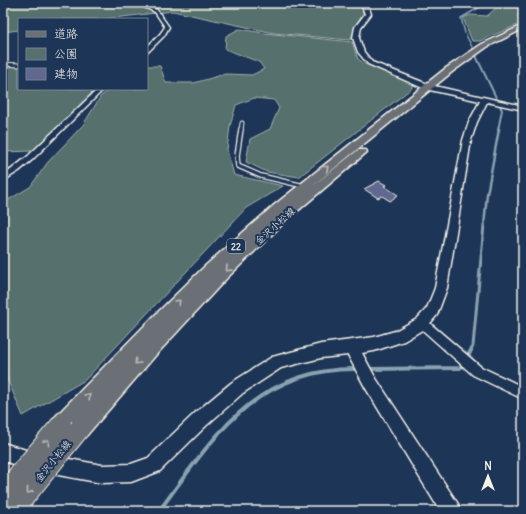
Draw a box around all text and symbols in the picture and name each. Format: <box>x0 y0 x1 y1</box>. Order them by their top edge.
legend <box>18 18 148 90</box>
text: 道路 <box>54 26 78 41</box>
text: 公園 <box>54 46 78 61</box>
text: 建物 <box>54 66 78 81</box>
one-way arrow <box>322 166 329 173</box>
street label: 金沢小松線 <box>252 204 298 248</box>
road number: 22 <box>227 239 245 253</box>
one-way arrow <box>225 264 233 272</box>
one-way arrow <box>173 299 181 307</box>
one-way arrow <box>134 357 142 365</box>
one-way arrow <box>83 393 91 401</box>
street label: 金沢小松線 <box>32 437 74 485</box>
one-way arrow <box>42 439 49 447</box>
north arrow <box>468 456 508 496</box>
text: N <box>484 459 492 473</box>
one-way arrow <box>26 486 33 493</box>

